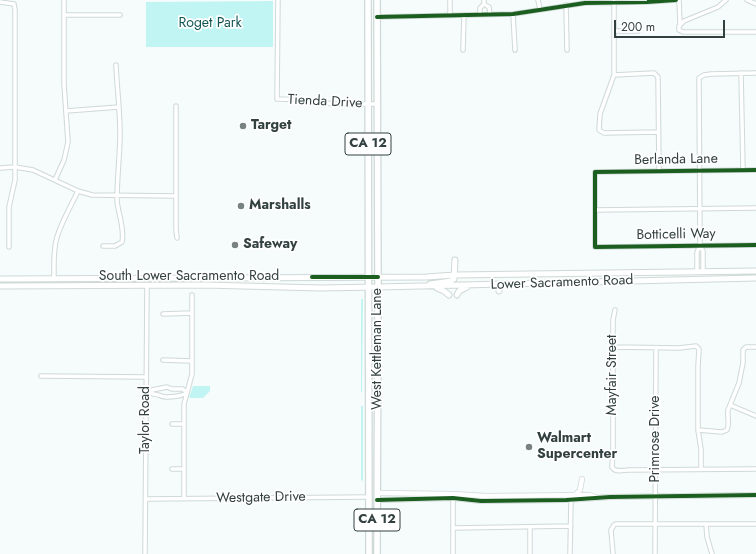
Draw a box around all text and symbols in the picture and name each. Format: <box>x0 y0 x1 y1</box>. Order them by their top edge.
scale bar <box>616 12 727 38</box>
park label: Roget Park <box>178 16 242 32</box>
text: 200 m <box>621 18 655 36</box>
street label: Tienda Drive <box>287 92 363 112</box>
place label: Target <box>251 118 292 134</box>
marker: Target <box>238 121 248 131</box>
road number: CA 12 <box>345 133 391 155</box>
street label: Berlanda Lane <box>634 151 718 169</box>
place label: Marshalls <box>249 198 311 214</box>
marker: Marshalls <box>236 201 246 211</box>
street label: Botticelli Way <box>636 226 716 244</box>
place label: Safeway <box>243 237 297 253</box>
marker: Safeway <box>230 240 240 250</box>
street label: South Lower Sacramento Road <box>99 269 279 285</box>
street label: Lower Sacramento Road <box>490 272 634 294</box>
street label: West Kettleman Lane <box>370 288 386 410</box>
street label: Mayfair Street <box>605 335 621 415</box>
street label: Taylor Road <box>138 386 154 454</box>
street label: Primrose Drive <box>648 395 664 483</box>
place label: Walmart Supercenter <box>537 431 617 464</box>
marker: Walmart Supercenter <box>524 442 534 452</box>
street label: Westgate Drive <box>216 489 306 507</box>
road number: CA 12 <box>354 509 400 531</box>

